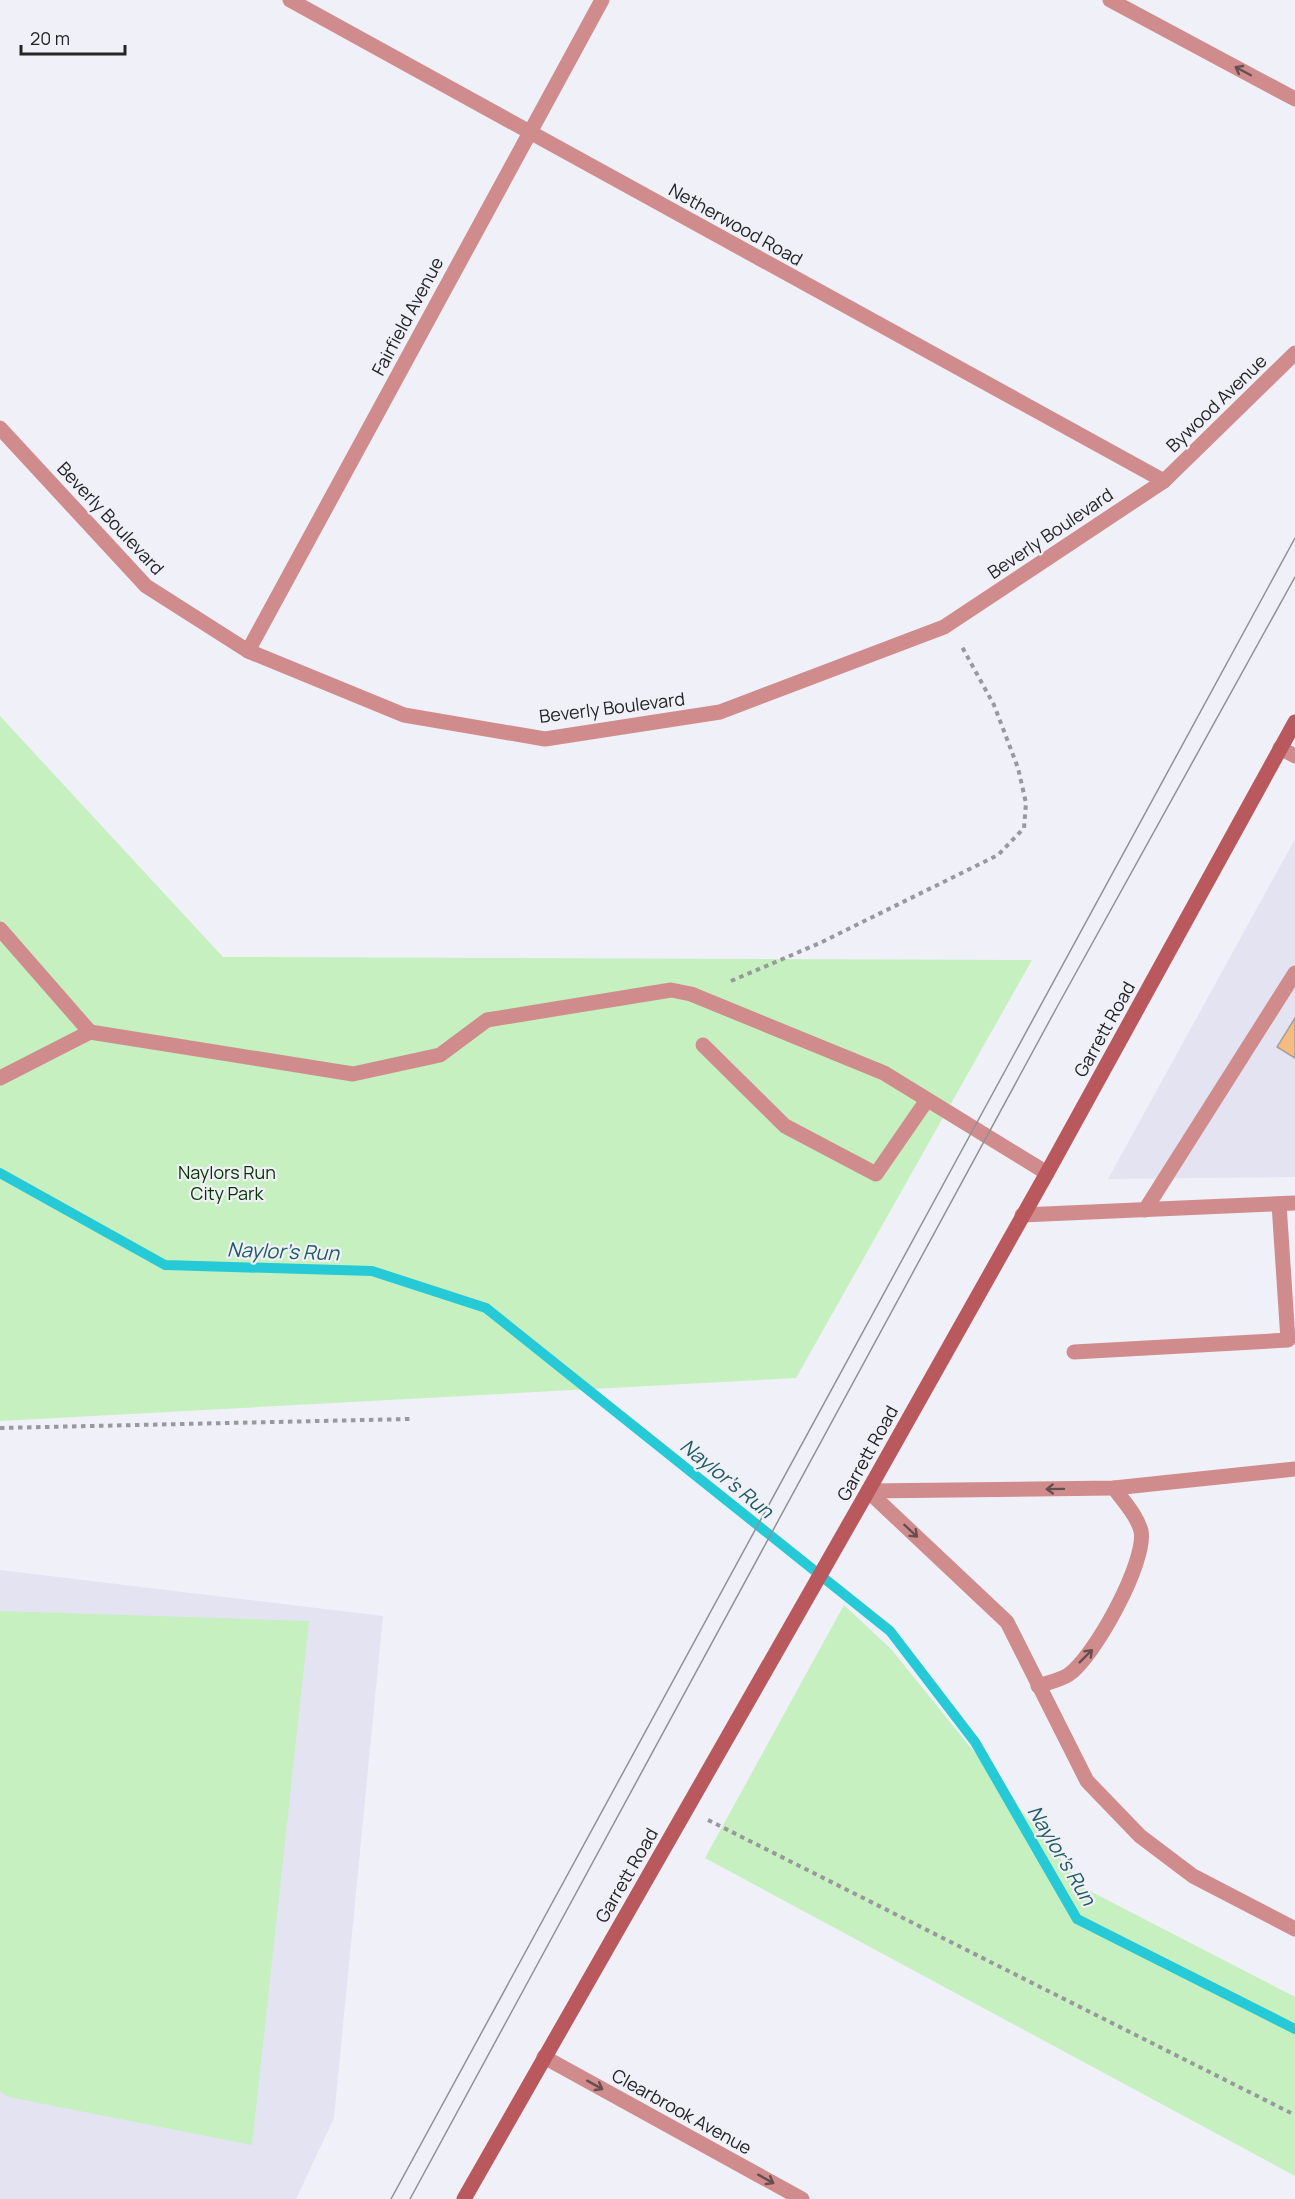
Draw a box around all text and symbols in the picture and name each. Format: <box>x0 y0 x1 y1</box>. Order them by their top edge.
scale bar <box>21 18 124 56</box>
text: 20 m <box>30 26 70 50</box>
one-way arrow <box>1235 65 1253 76</box>
street label: Netherwood Road <box>665 177 807 271</box>
street label: Fairfield Avenue <box>366 253 448 379</box>
street label: Bywood Avenue <box>1160 349 1272 457</box>
street label: Beverly Boulevard <box>52 456 170 580</box>
street label: Beverly Boulevard <box>983 482 1117 584</box>
street label: Beverly Boulevard <box>538 686 686 728</box>
street label: Garrett Road <box>1068 977 1140 1081</box>
park label: Naylors Run City Park <box>178 1160 276 1205</box>
water label: Naylor's Run <box>226 1236 341 1266</box>
street label: Garrett Road <box>831 1401 903 1505</box>
water label: Naylor's Run <box>675 1432 780 1524</box>
one-way arrow <box>1046 1483 1066 1495</box>
one-way arrow <box>903 1524 918 1538</box>
one-way arrow <box>1079 1649 1094 1664</box>
water label: Naylor's Run <box>1022 1800 1103 1911</box>
street label: Garrett Road <box>589 1823 663 1927</box>
street label: Clearbrook Avenue <box>608 2063 756 2159</box>
one-way arrow <box>586 2079 603 2091</box>
one-way arrow <box>757 2173 774 2185</box>

